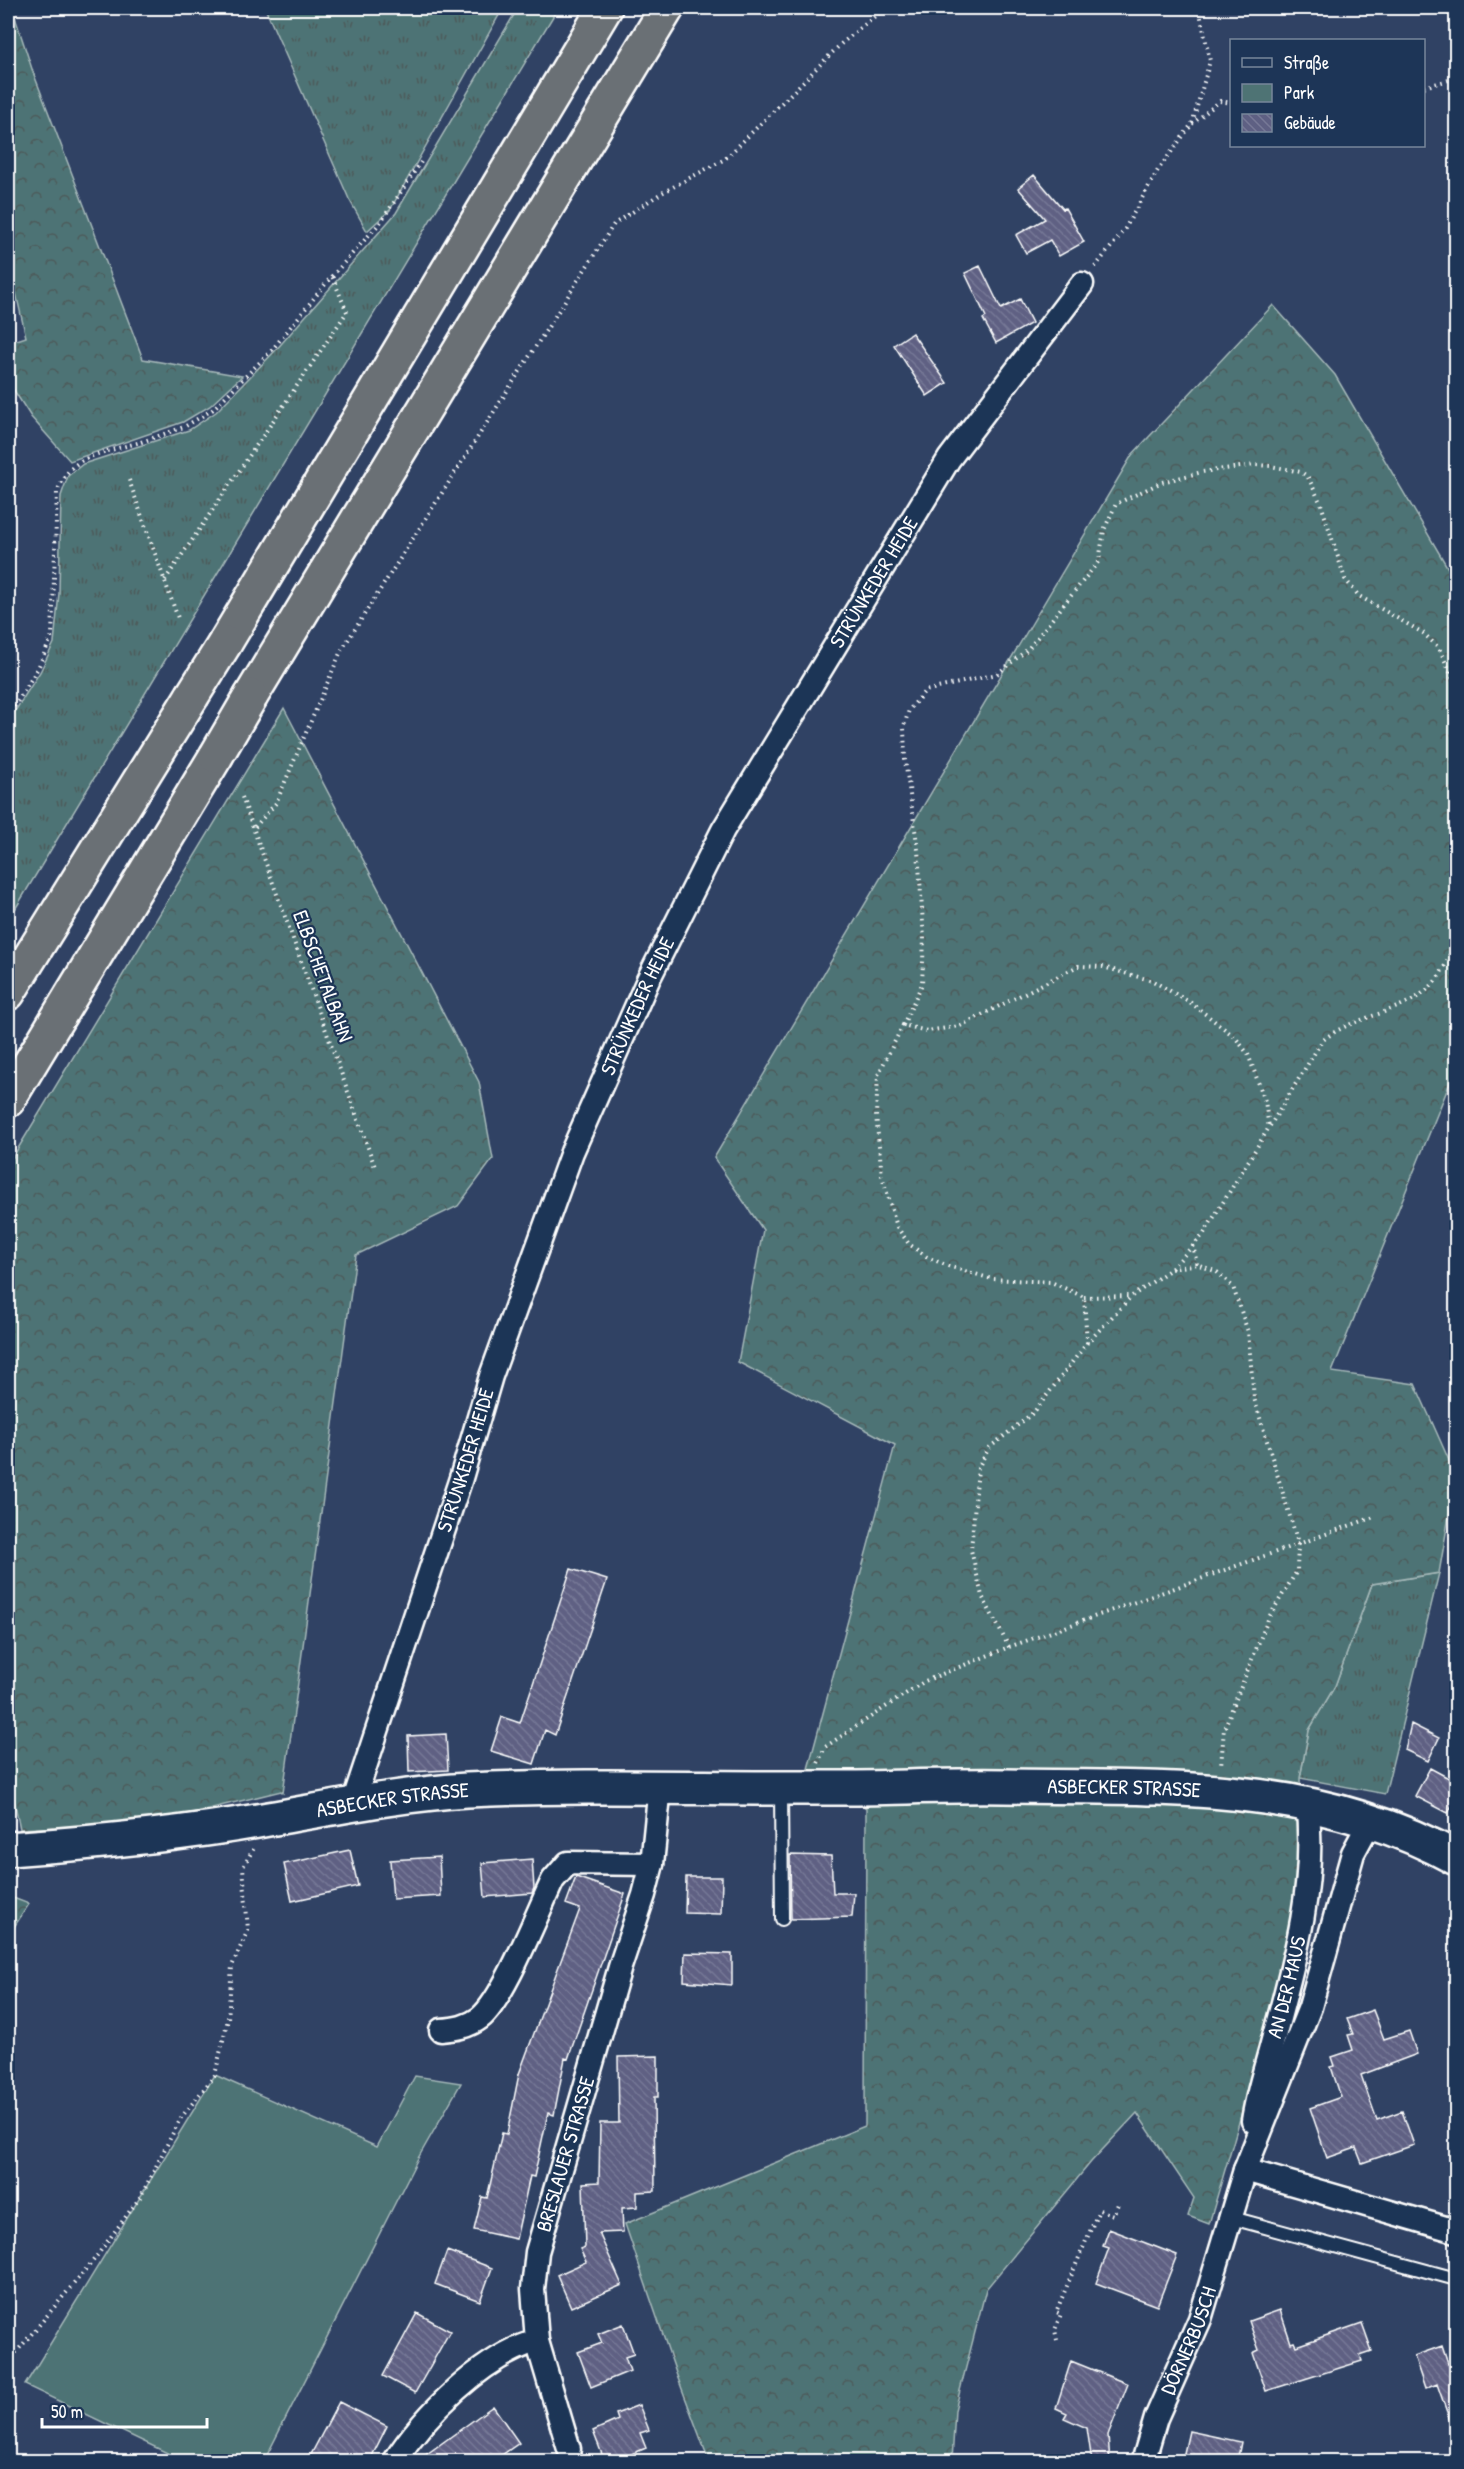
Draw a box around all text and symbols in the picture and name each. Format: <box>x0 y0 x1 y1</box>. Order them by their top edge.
legend <box>1230 39 1425 147</box>
text: Straße <box>1284 50 1329 75</box>
text: Park <box>1284 80 1315 105</box>
text: Gebäude <box>1284 110 1336 135</box>
street label: STRÜNKEDER HEIDE <box>822 511 925 653</box>
street label: ELBSCHETALBAHN <box>286 906 361 1046</box>
street label: STRÜNKEDER HEIDE <box>593 932 681 1080</box>
street label: STRÜNKEDER HEIDE <box>429 1385 501 1536</box>
street label: ASBECKER STRASSE <box>1047 1771 1202 1804</box>
street label: ASBECKER STRASSE <box>314 1775 470 1824</box>
street label: AN DER MAUS <box>1259 1933 1313 2041</box>
street label: BRESLAUER STRASSE <box>529 2073 601 2235</box>
street label: DÖRNERBUSCH <box>1153 2283 1223 2399</box>
scale bar <box>42 2391 207 2429</box>
text: 50 m <box>51 2399 83 2424</box>

